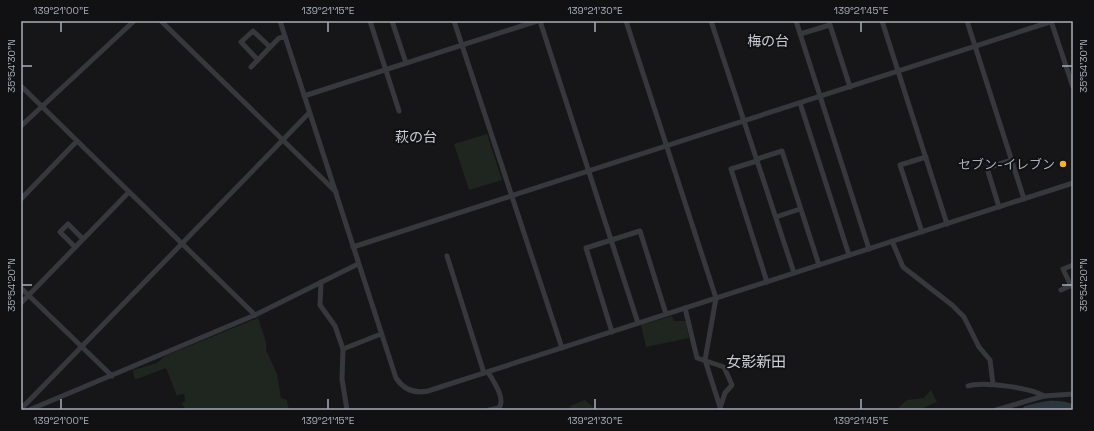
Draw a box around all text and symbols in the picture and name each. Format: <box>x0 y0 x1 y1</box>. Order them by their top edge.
text: 139°21'00"E <box>33 4 89 17</box>
text: 139°21'15"E <box>302 4 355 17</box>
text: 139°21'30"E <box>567 4 623 17</box>
text: 139°21'45"E <box>834 4 889 17</box>
district label: 梅の台 <box>747 32 789 50</box>
text: 35°54'30"N <box>5 39 18 93</box>
text: 35°54'30"N <box>1077 39 1090 93</box>
district label: 萩の台 <box>395 128 437 146</box>
place label: セブン-イレブン <box>958 156 1055 173</box>
marker: セブン-イレブン <box>1058 159 1068 169</box>
text: 35°54'20"N <box>5 258 18 312</box>
text: 35°54'20"N <box>1077 258 1090 312</box>
district label: 女影新田 <box>726 352 786 371</box>
text: 139°21'00"E <box>33 414 89 427</box>
text: 139°21'15"E <box>302 414 355 427</box>
text: 139°21'30"E <box>567 414 623 427</box>
text: 139°21'45"E <box>834 414 889 427</box>

